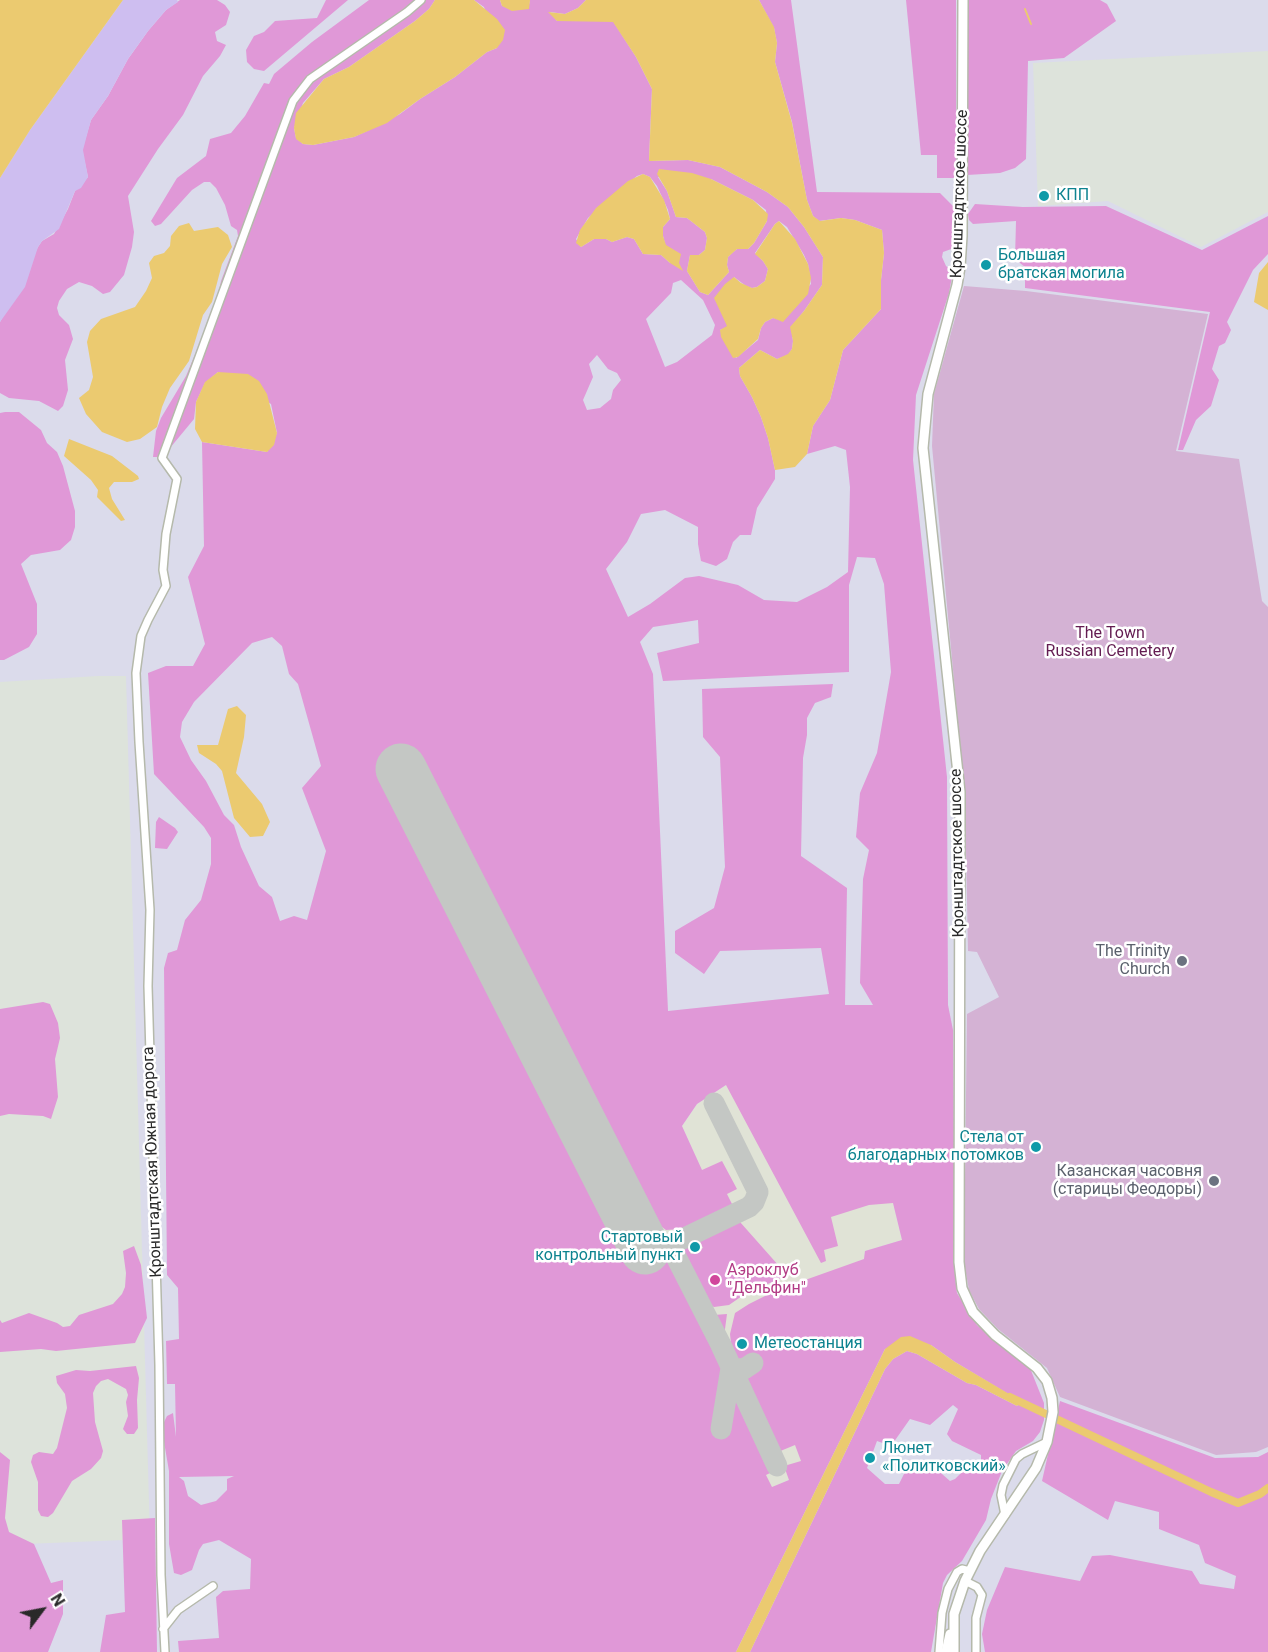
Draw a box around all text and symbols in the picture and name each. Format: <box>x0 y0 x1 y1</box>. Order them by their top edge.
street label: Кронштадтское шоссе <box>947 109 973 279</box>
place label: КПП <box>1056 186 1089 206</box>
marker: КПП <box>1037 189 1051 203</box>
place label: Большая братская могила <box>998 246 1125 284</box>
marker: Большая братская могила <box>979 258 993 272</box>
park label: The Town Russian Cemetery <box>1046 624 1174 662</box>
street label: Кронштадтское шоссе <box>947 768 969 938</box>
place label: The Trinity Church <box>1095 942 1170 980</box>
marker: The Trinity Church <box>1175 954 1189 968</box>
street label: Кронштадтская Южная дорога <box>139 1046 167 1278</box>
place label: Стела от благодарных потомков <box>848 1128 1024 1166</box>
marker: Стела от благодарных потомков <box>1029 1140 1043 1154</box>
place label: Казанская часовня (старицы Феодоры) <box>1053 1162 1202 1200</box>
marker: Казанская часовня (старицы Феодоры) <box>1207 1174 1221 1188</box>
place label: Стартовый контрольный пункт <box>535 1228 683 1266</box>
marker: Стартовый контрольный пункт <box>688 1240 702 1254</box>
place label: Аэроклуб "Дельфин" <box>727 1261 806 1299</box>
marker: Аэроклуб "Дельфин" <box>708 1273 722 1287</box>
place label: Метеостанция <box>754 1334 862 1354</box>
marker: Метеостанция <box>735 1337 749 1351</box>
place label: Люнет «Политковский» <box>882 1439 1006 1477</box>
marker: Люнет «Политковский» <box>863 1451 877 1465</box>
north arrow <box>12 1580 72 1640</box>
text: N <box>47 1590 69 1610</box>

